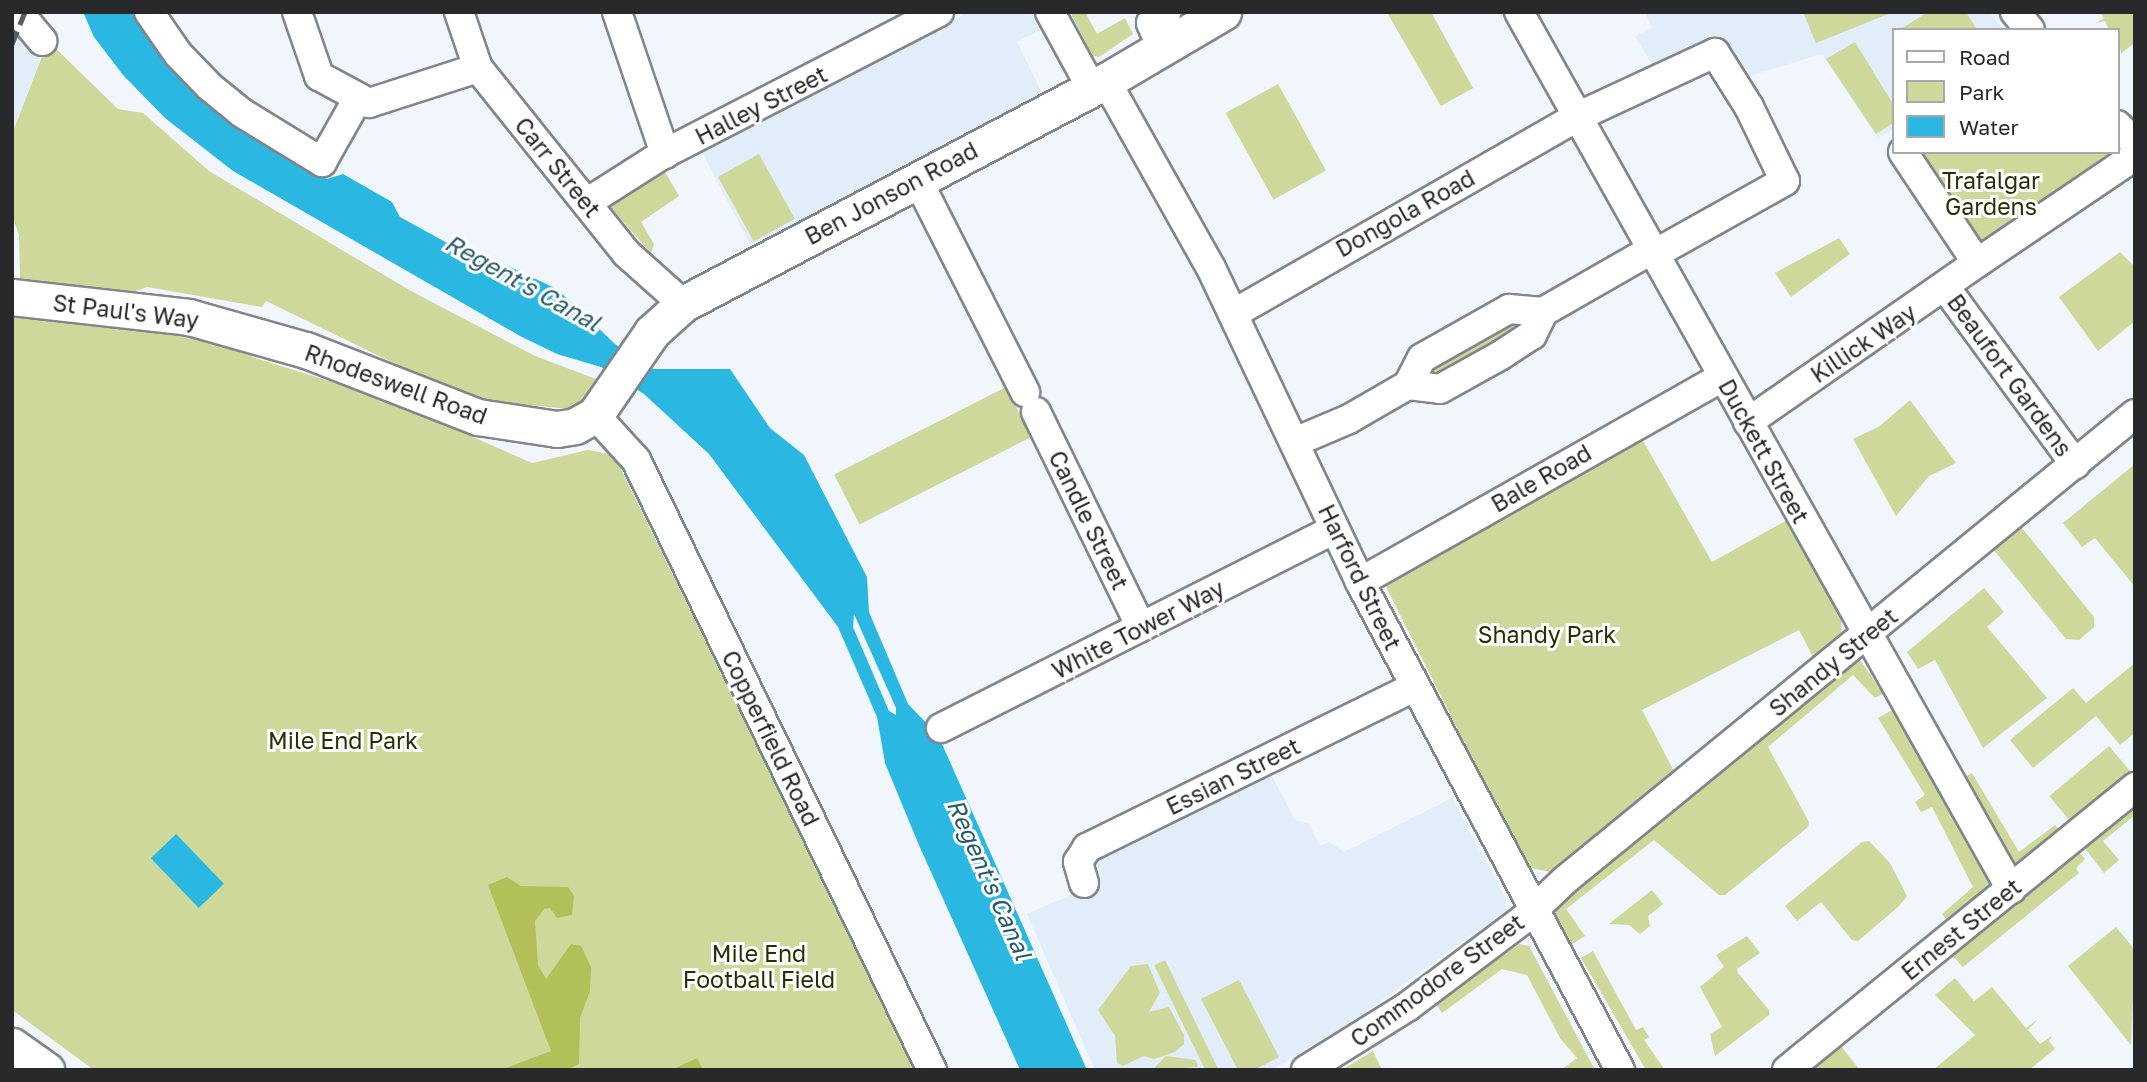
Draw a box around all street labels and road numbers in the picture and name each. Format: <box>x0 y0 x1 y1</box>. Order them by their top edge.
street label: Halley Street <box>690 60 832 150</box>
street label: Carr Street <box>509 112 607 222</box>
street label: Ben Jonson Road <box>800 136 982 250</box>
street label: Dongola Road <box>1331 163 1479 263</box>
street label: St Paul's Way <box>51 288 201 334</box>
street label: Beaufort Gardens <box>1942 289 2078 461</box>
street label: Killick Way <box>1805 298 1921 388</box>
street label: Rhodeswell Road <box>301 338 491 430</box>
street label: Duckett Street <box>1713 374 1815 528</box>
street label: Bale Road <box>1486 438 1596 518</box>
street label: Candle Street <box>1043 446 1135 594</box>
street label: Harford Street <box>1313 500 1407 654</box>
street label: White Tower Way <box>1047 574 1229 684</box>
street label: Shandy Street <box>1763 602 1903 722</box>
street label: Copperfield Road <box>717 646 825 830</box>
street label: Essian Street <box>1162 732 1304 820</box>
street label: Ernest Street <box>1896 872 2026 986</box>
street label: Commodore Street <box>1345 908 1529 1052</box>

